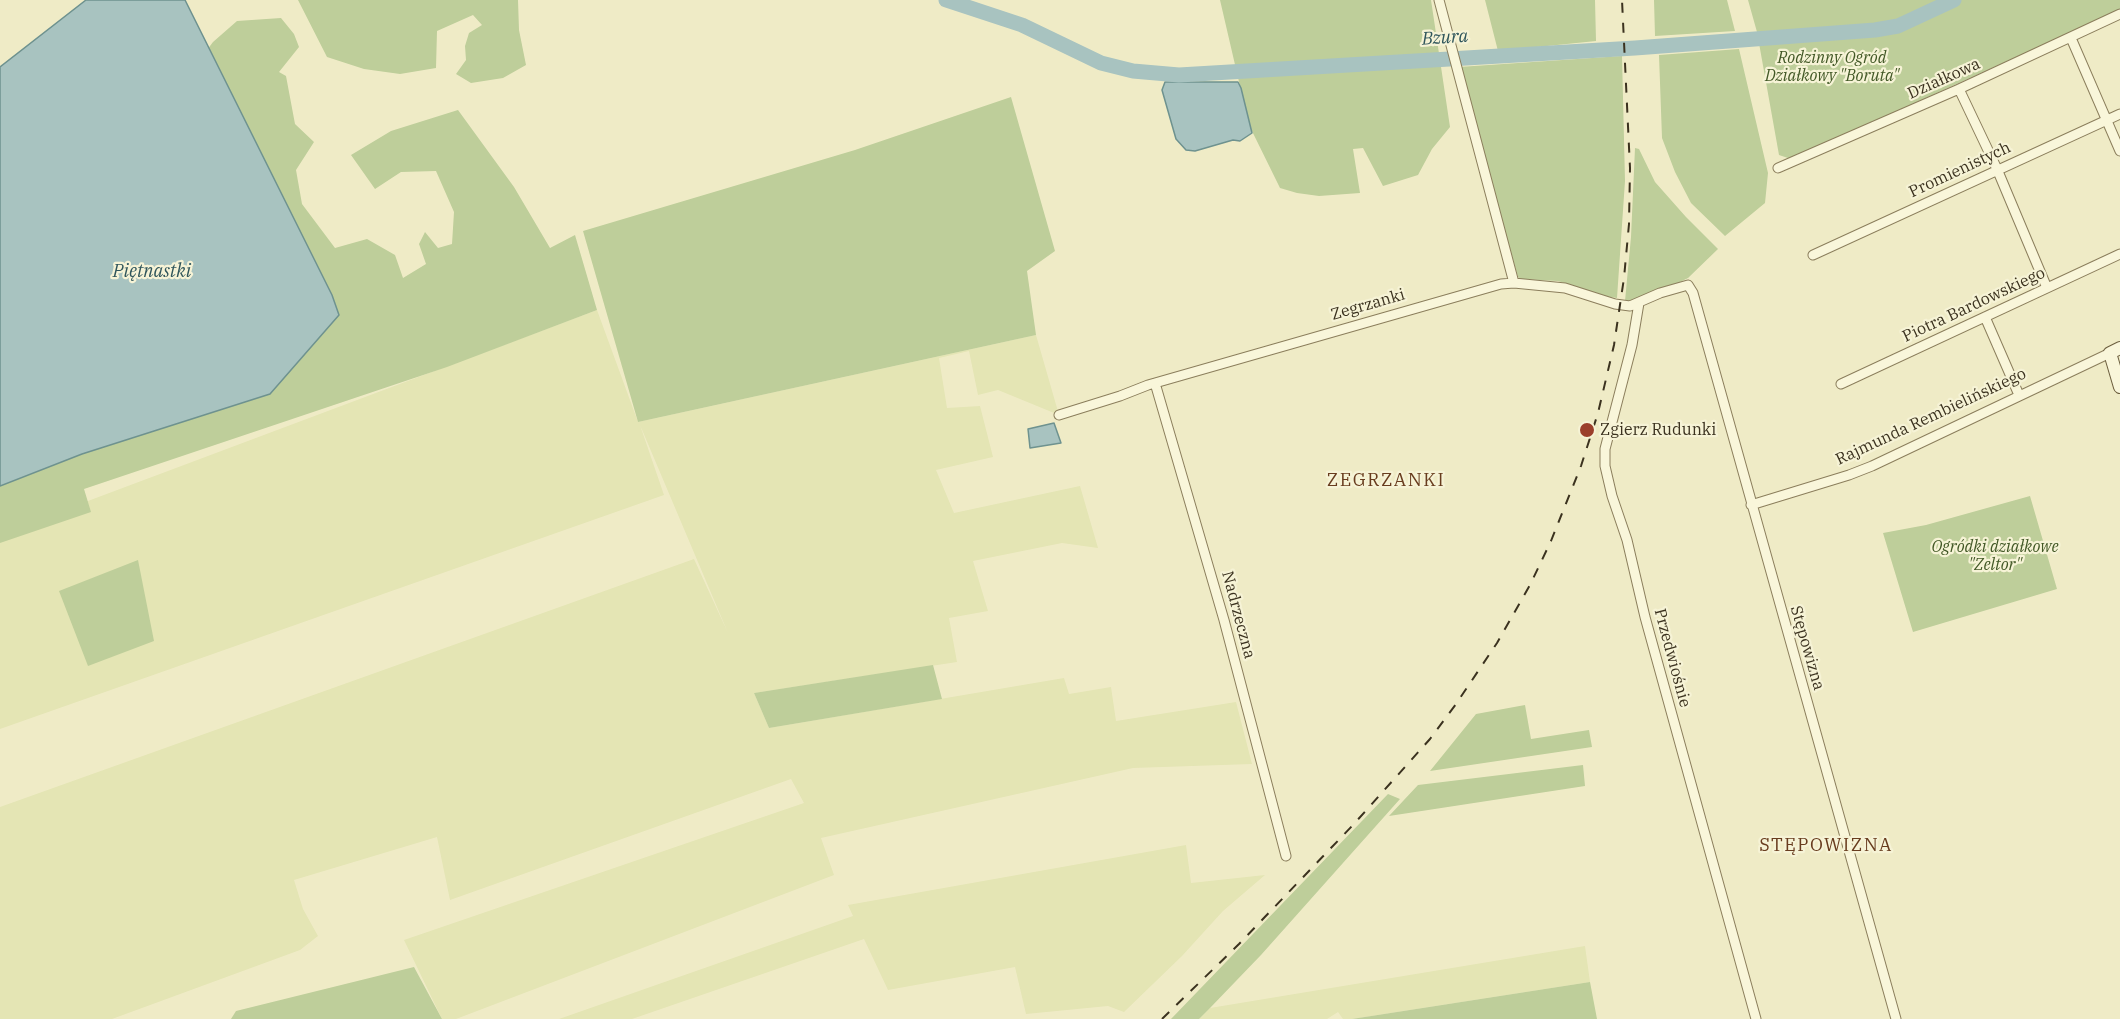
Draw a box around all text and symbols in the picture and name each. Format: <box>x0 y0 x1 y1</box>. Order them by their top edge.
water label: Bzura <box>1421 26 1469 50</box>
park label: Rodzinny Ogród Działkowy "Boruta" <box>1765 48 1899 86</box>
street label: Działkowa <box>1905 55 1983 103</box>
street label: Promienistych <box>1906 138 2014 202</box>
water label: Piętnastki <box>113 261 191 283</box>
street label: Piotra Bardowskiego <box>1900 263 2048 347</box>
street label: Zegrzanki <box>1329 285 1407 325</box>
street label: Rajmunda Rembielińskiego <box>1833 364 2029 470</box>
place label: Zgierz Rudunki <box>1600 420 1716 440</box>
marker: Zgierz Rudunki <box>1578 421 1596 439</box>
district label: ZEGRZANKI <box>1327 470 1445 492</box>
park label: Ogródki działkowe "Zeltor" <box>1931 537 2059 575</box>
street label: Nadrzeczna <box>1217 569 1259 661</box>
street label: Stępowizna <box>1786 604 1828 692</box>
street label: Przedwiośnie <box>1650 606 1694 710</box>
district label: STĘPOWIZNA <box>1759 835 1893 857</box>

